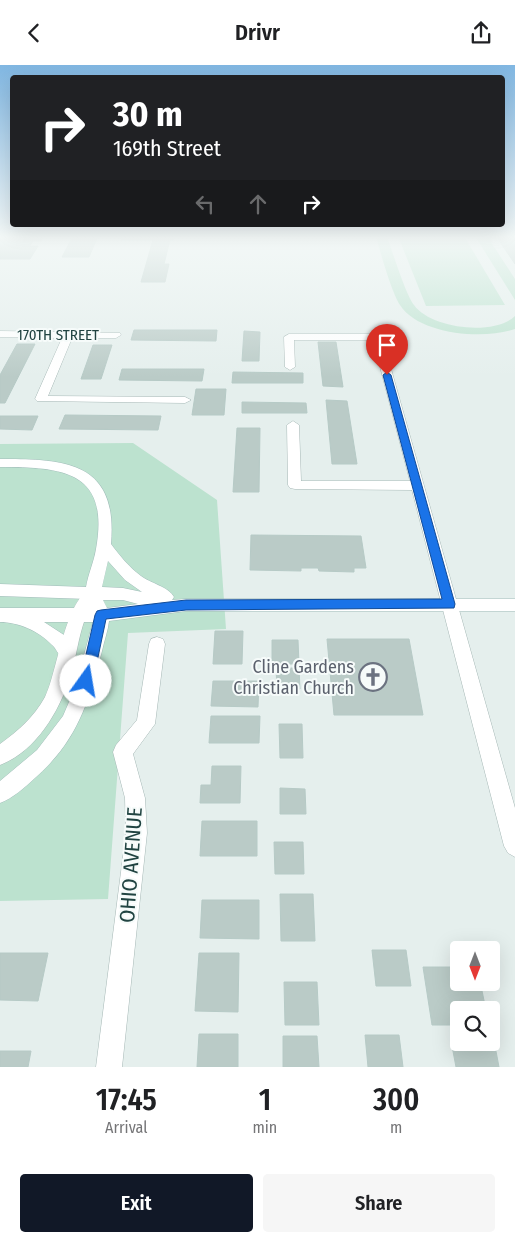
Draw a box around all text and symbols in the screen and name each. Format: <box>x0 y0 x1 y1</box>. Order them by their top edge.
icon: back <box>20 19 48 47</box>
text: Drivr <box>235 19 280 46</box>
icon: share <box>467 19 495 47</box>
text: 30 m <box>113 93 183 135</box>
icon: right <box>30 95 95 160</box>
text: 169th Street <box>113 135 221 162</box>
icon: left <box>191 190 219 218</box>
icon: ahead <box>244 190 272 218</box>
icon: right <box>297 190 325 218</box>
pin <box>366 324 408 375</box>
street label: 170TH STREET <box>17 326 99 344</box>
icon: arrive <box>373 331 401 359</box>
position arrow <box>59 654 111 706</box>
place label: Cline Gardens Christian Church <box>233 656 354 699</box>
church icon: Cline Gardens Christian Church <box>358 662 388 692</box>
street label: OHIO AVENUE <box>114 806 148 924</box>
north arrow <box>450 941 500 991</box>
map controls <box>450 941 500 1051</box>
button: search <box>450 1001 500 1051</box>
text: 17:45 <box>96 1082 157 1118</box>
text: 1 <box>259 1082 271 1118</box>
text: 300 <box>373 1082 419 1118</box>
text: Arrival <box>105 1118 147 1137</box>
text: min <box>252 1118 277 1137</box>
text: m <box>390 1118 402 1137</box>
button: Exit <box>20 1174 253 1232</box>
button: Share <box>263 1174 495 1232</box>

